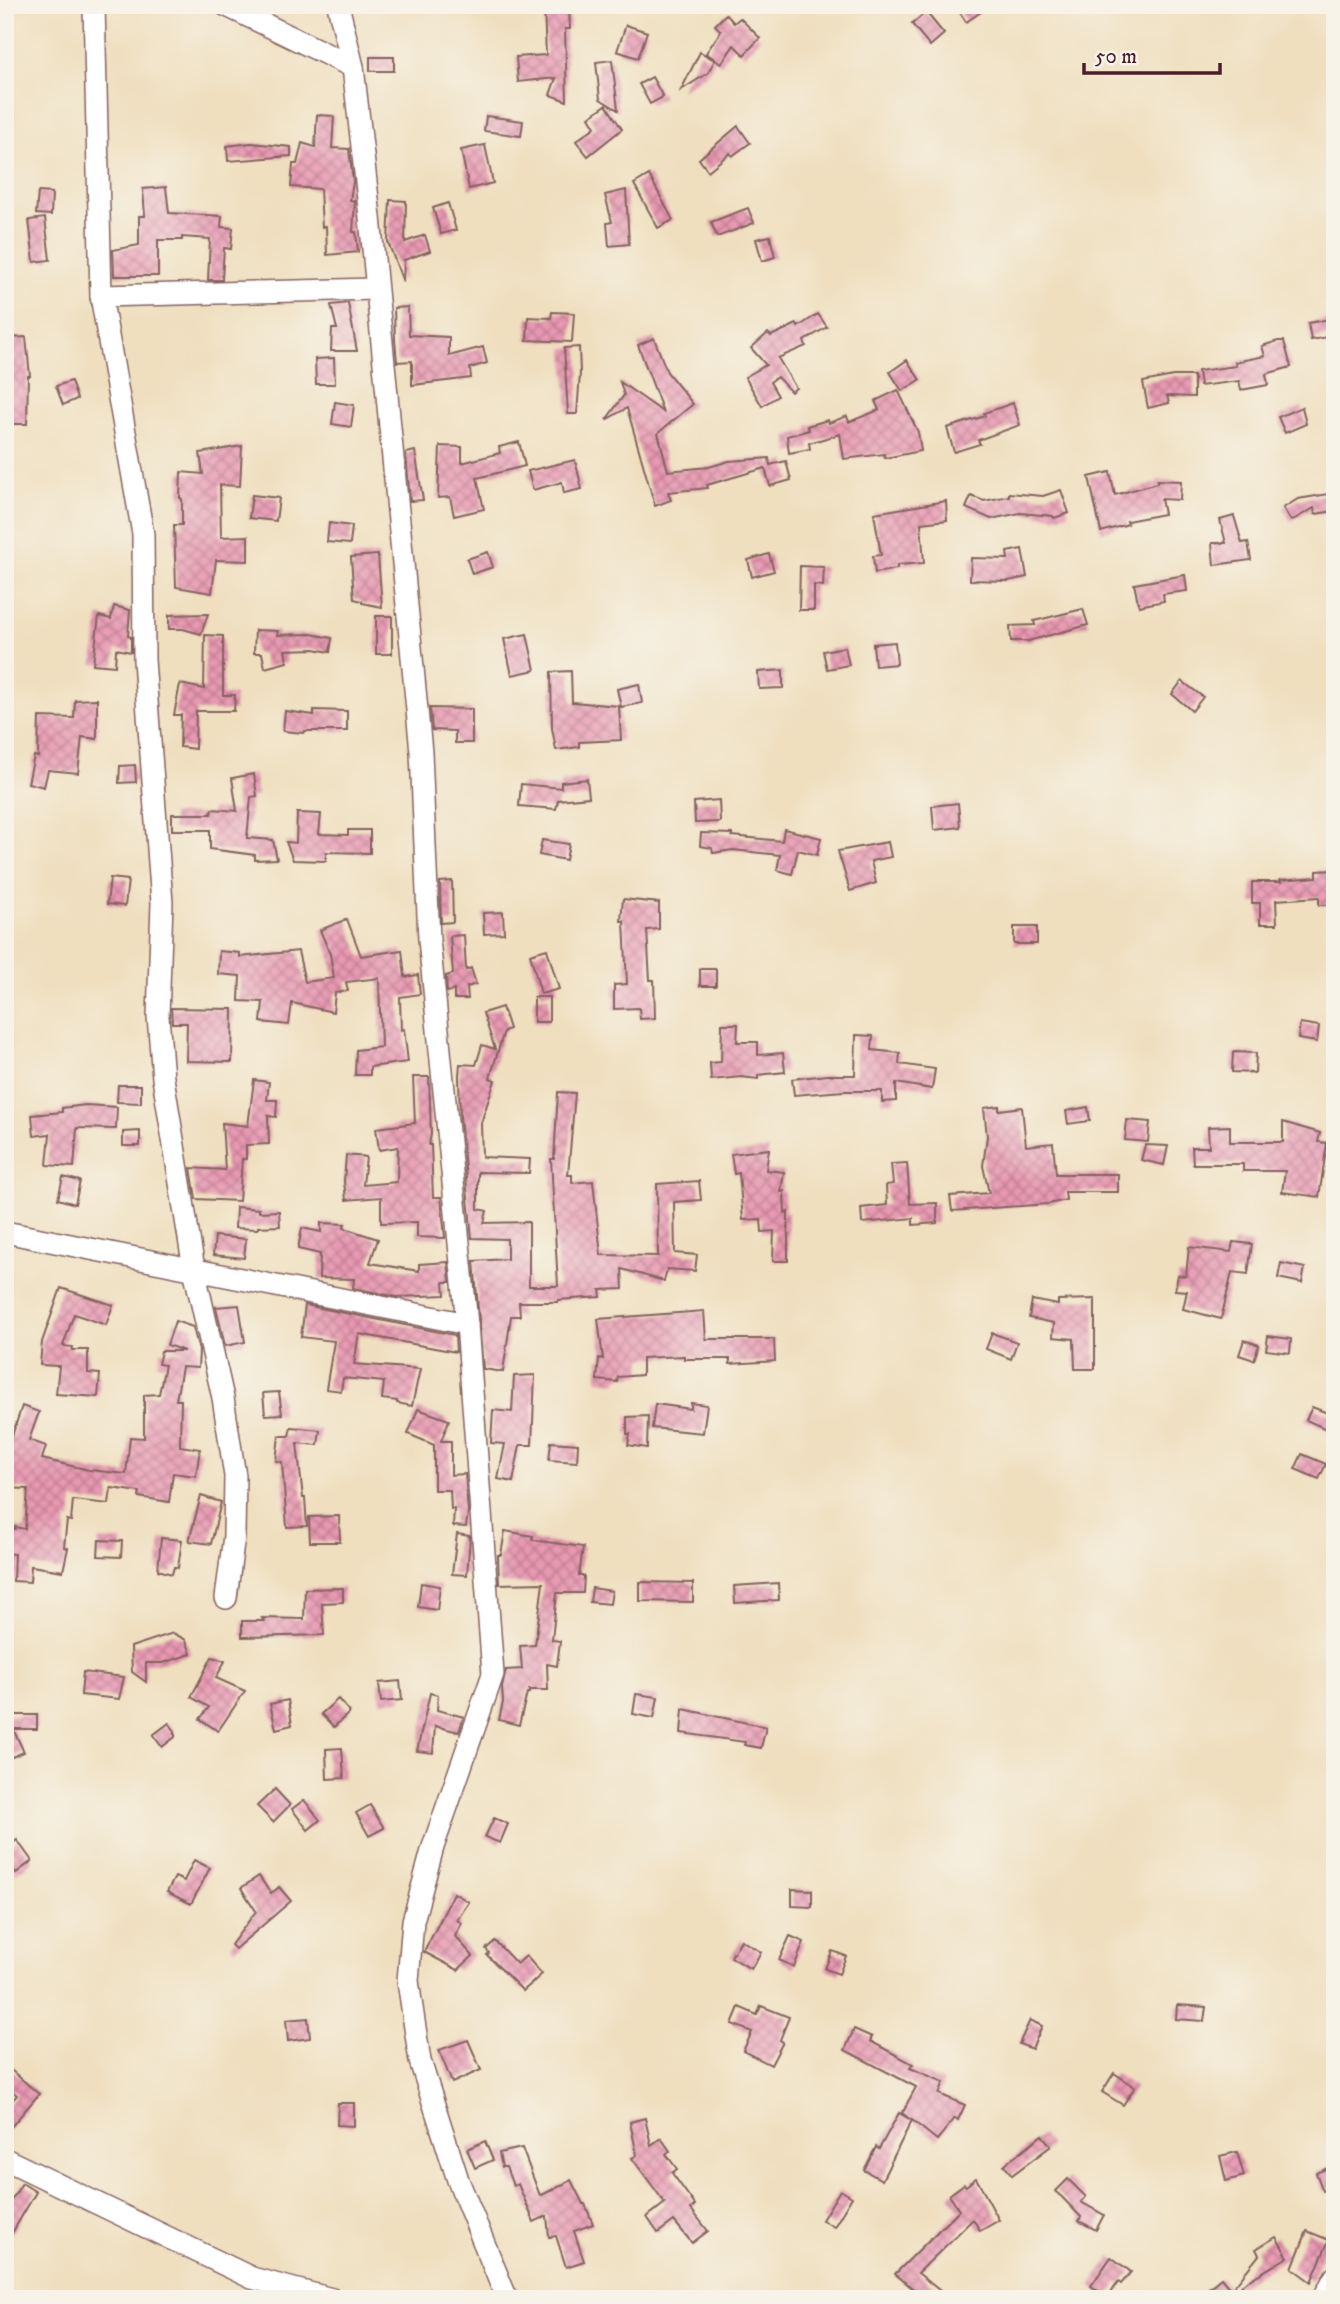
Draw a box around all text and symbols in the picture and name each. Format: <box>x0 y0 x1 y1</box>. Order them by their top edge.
scale bar <box>1084 32 1221 76</box>
text: 50 m <box>1095 44 1137 70</box>

